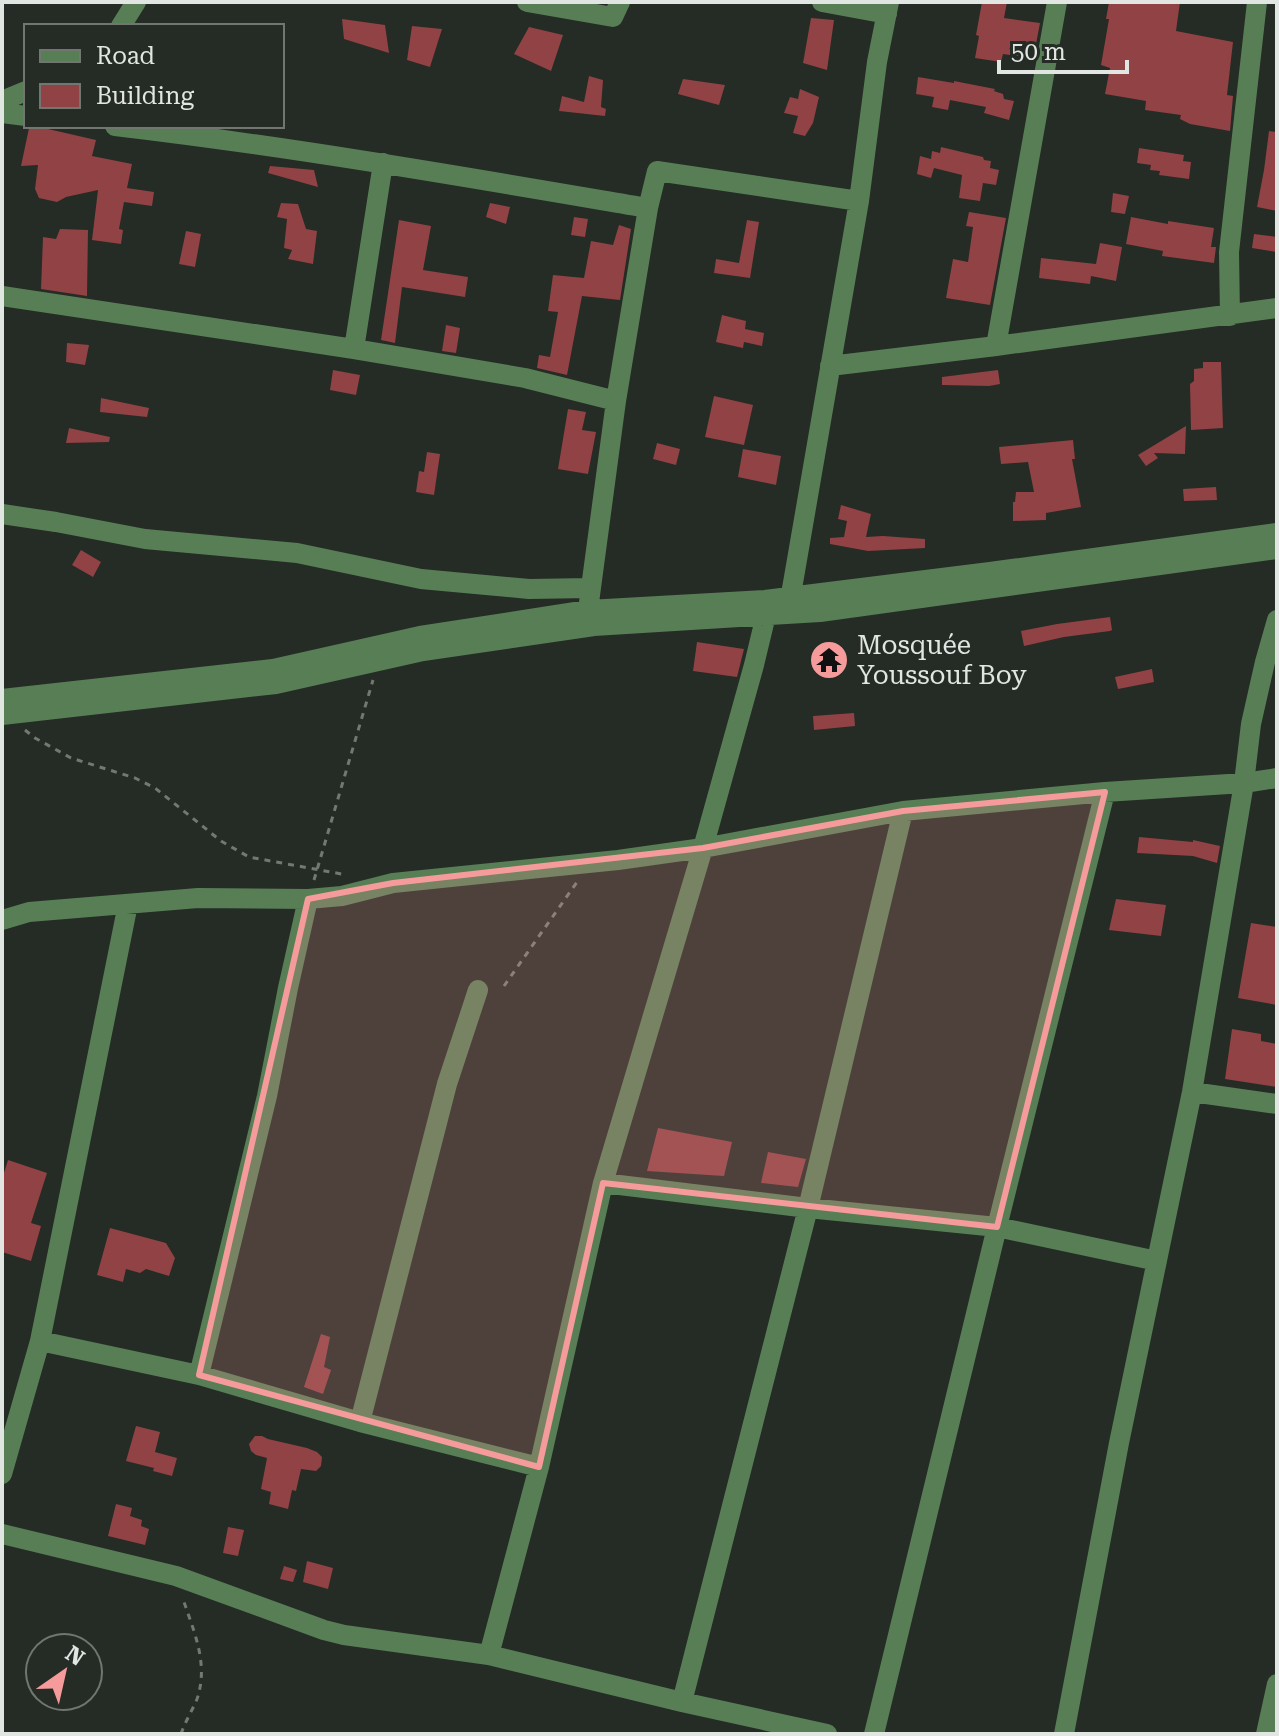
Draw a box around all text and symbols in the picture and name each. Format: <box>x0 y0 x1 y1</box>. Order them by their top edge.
legend <box>24 24 284 128</box>
scale bar <box>999 24 1127 74</box>
text: 50 m <box>1011 38 1066 66</box>
text: Road <box>96 42 155 70</box>
text: Building <box>96 82 194 110</box>
place label: Mosquée Youssouf Boy <box>857 630 1027 690</box>
temple icon: Mosquée Youssouf Boy <box>808 639 850 681</box>
north arrow <box>24 1632 104 1712</box>
text: N <box>61 1641 89 1671</box>

